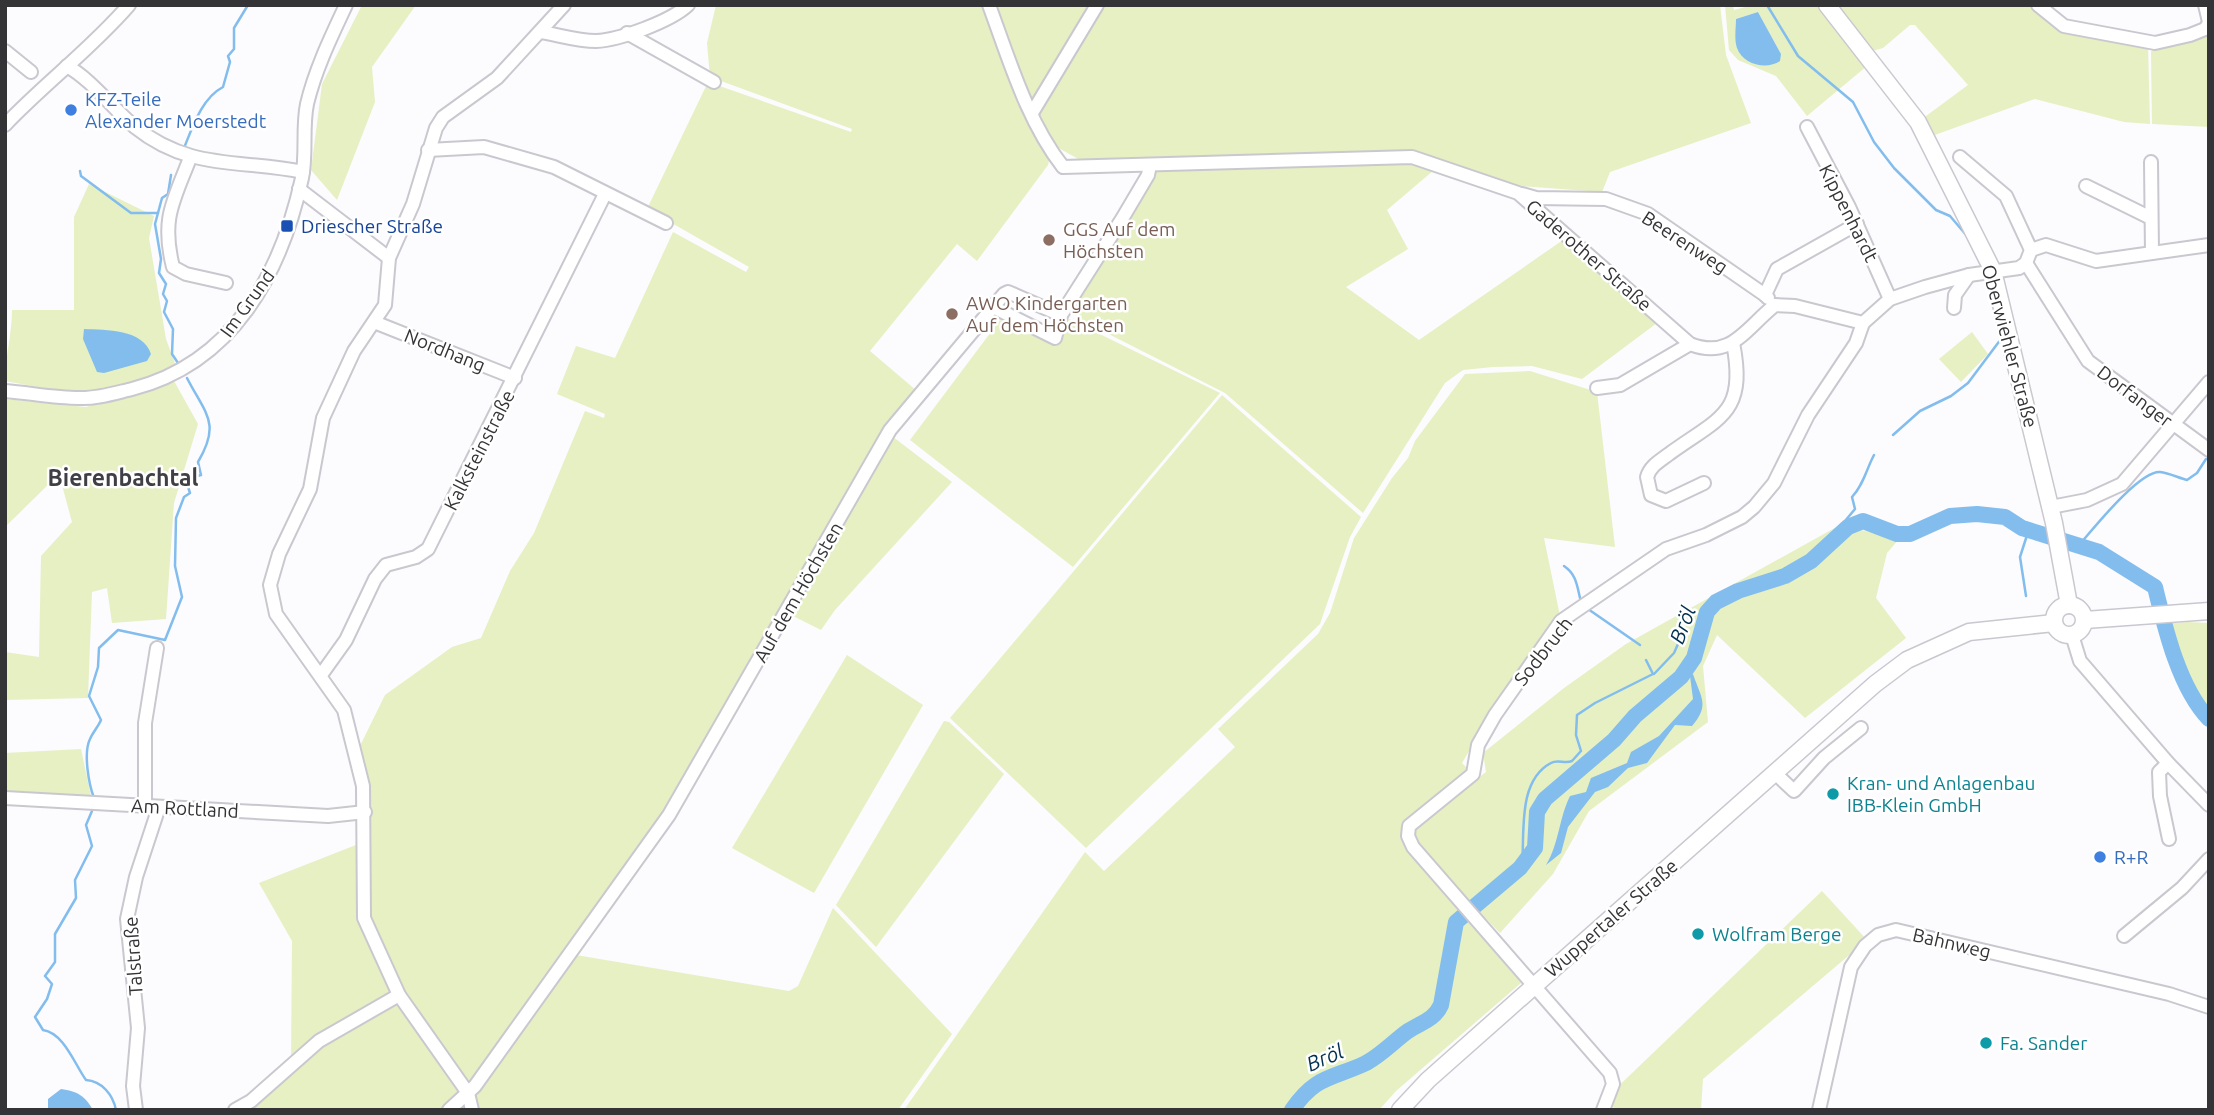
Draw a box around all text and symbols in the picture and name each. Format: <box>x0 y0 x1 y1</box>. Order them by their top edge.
place label: KFZ-Teile Alexander Moerstedt <box>85 88 267 132</box>
marker: KFZ-Teile Alexander Moerstedt <box>63 102 79 118</box>
street label: Kippenhardt <box>1815 161 1883 266</box>
street label: Gaderother Straße <box>1522 195 1656 315</box>
street label: Beerenweg <box>1638 206 1732 278</box>
place label: Driescher Straße <box>301 215 443 237</box>
marker: Driescher Straße <box>279 218 295 234</box>
place label: GGS Auf dem Höchsten <box>1063 218 1175 262</box>
marker: GGS Auf dem Höchsten <box>1041 232 1057 248</box>
street label: Oberwiehler Straße <box>1978 262 2042 430</box>
street label: Im Grund <box>215 265 279 341</box>
place label: AWO Kindergarten Auf dem Höchsten <box>966 292 1128 336</box>
marker: AWO Kindergarten Auf dem Höchsten <box>944 306 960 322</box>
street label: Nordhang <box>401 324 489 376</box>
street label: Dorfanger <box>2093 361 2177 431</box>
street label: Kalksteinstraße <box>439 386 519 514</box>
district label: Bierenbachtal <box>48 465 198 490</box>
street label: Auf dem Höchsten <box>749 518 847 666</box>
water label: Bröl <box>1664 602 1700 647</box>
street label: Sodbruch <box>1509 612 1577 690</box>
place label: Kran- und Anlagenbau IBB-Klein GmbH <box>1847 772 2035 816</box>
marker: Kran- und Anlagenbau IBB-Klein GmbH <box>1825 786 1841 802</box>
street label: Am Rottland <box>131 794 239 822</box>
place label: R+R <box>2114 846 2149 868</box>
marker: R+R <box>2092 849 2108 865</box>
street label: Wuppertaler Straße <box>1540 854 1682 982</box>
street label: Talstraße <box>119 916 147 996</box>
place label: Wolfram Berge <box>1712 923 1841 945</box>
street label: Bahnweg <box>1911 923 1993 963</box>
marker: Wolfram Berge <box>1690 926 1706 942</box>
place label: Fa. Sander <box>2000 1032 2087 1054</box>
marker: Fa. Sander <box>1978 1035 1994 1051</box>
water label: Bröl <box>1302 1039 1347 1076</box>

